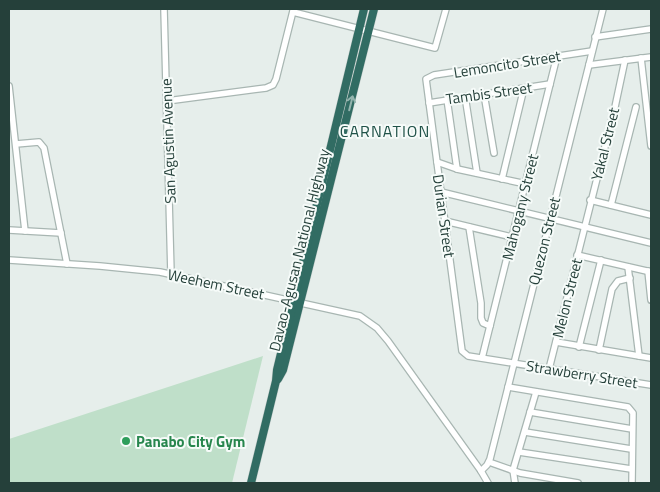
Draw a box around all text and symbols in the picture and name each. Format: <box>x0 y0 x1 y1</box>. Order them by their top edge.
street label: Lemoncito Street <box>452 44 563 84</box>
street label: Tambis Street <box>444 75 534 110</box>
street label: San Agustin Avenue <box>154 78 182 204</box>
one-way arrow <box>346 95 356 111</box>
street label: Yakal Street <box>585 104 625 183</box>
district label: CARNATION <box>340 119 430 143</box>
street label: Davao-Agusan National Highway <box>263 146 335 354</box>
street label: Mahogany Street <box>496 151 544 262</box>
street label: Durian Street <box>427 173 461 260</box>
street label: Quezon Street <box>522 194 566 288</box>
street label: Melon Street <box>546 255 588 340</box>
street label: Weehem Street <box>166 263 267 306</box>
street label: Strawberry Street <box>525 354 640 394</box>
place label: Panabo City Gym <box>136 430 245 453</box>
marker: Panabo City Gym <box>120 435 132 447</box>

